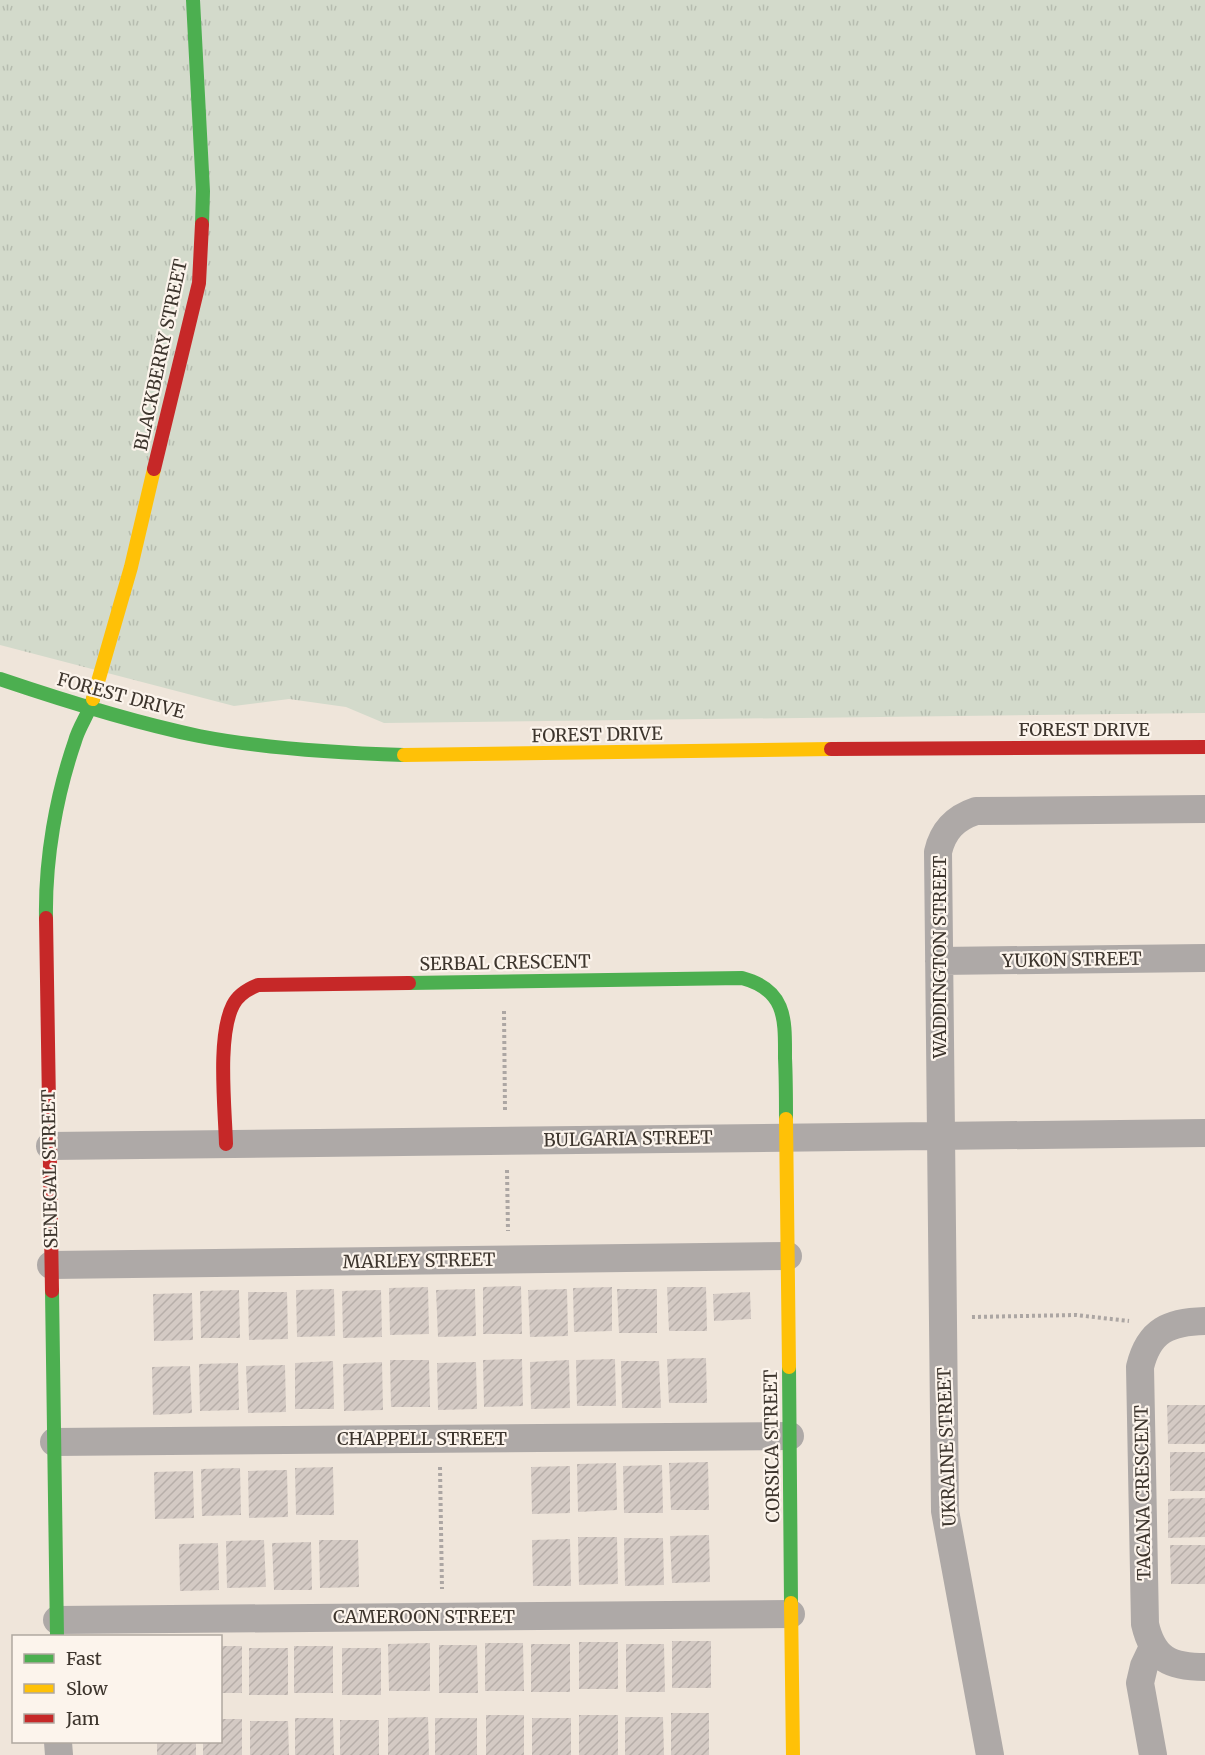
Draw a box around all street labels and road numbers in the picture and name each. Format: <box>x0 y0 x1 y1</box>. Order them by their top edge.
street label: BLACKBERRY STREET <box>129 257 192 453</box>
street label: FOREST DRIVE <box>55 667 188 724</box>
street label: FOREST DRIVE <box>1018 718 1150 741</box>
street label: FOREST DRIVE <box>531 722 663 747</box>
street label: WADDINGTON STREET <box>928 855 951 1060</box>
street label: YUKON STREET <box>1001 947 1142 972</box>
street label: SERBAL CRESCENT <box>419 949 591 975</box>
street label: SENEGAL STREET <box>37 1089 62 1249</box>
street label: BULGARIA STREET <box>543 1126 713 1151</box>
street label: MARLEY STREET <box>342 1248 496 1273</box>
street label: UKRAINE STREET <box>932 1366 961 1527</box>
street label: CORSICA STREET <box>759 1369 784 1523</box>
street label: TACANA CRESCENT <box>1129 1404 1156 1581</box>
street label: CHAPPELL STREET <box>337 1427 508 1450</box>
street label: CAMEROON STREET <box>333 1605 515 1628</box>

